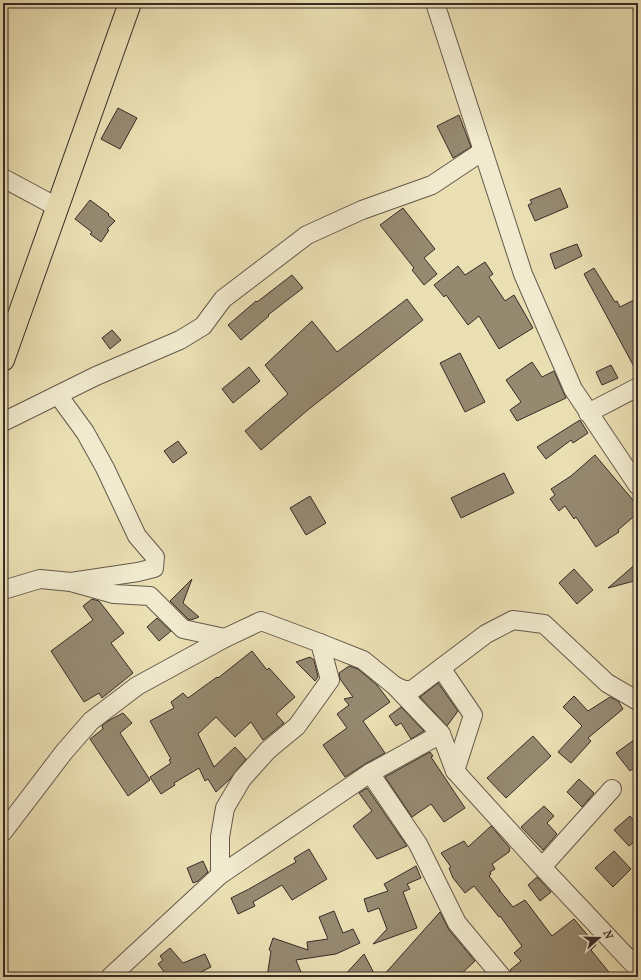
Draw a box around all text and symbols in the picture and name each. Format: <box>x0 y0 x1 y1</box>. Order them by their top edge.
north arrow <box>579 918 619 958</box>
text: N <box>600 929 616 942</box>

